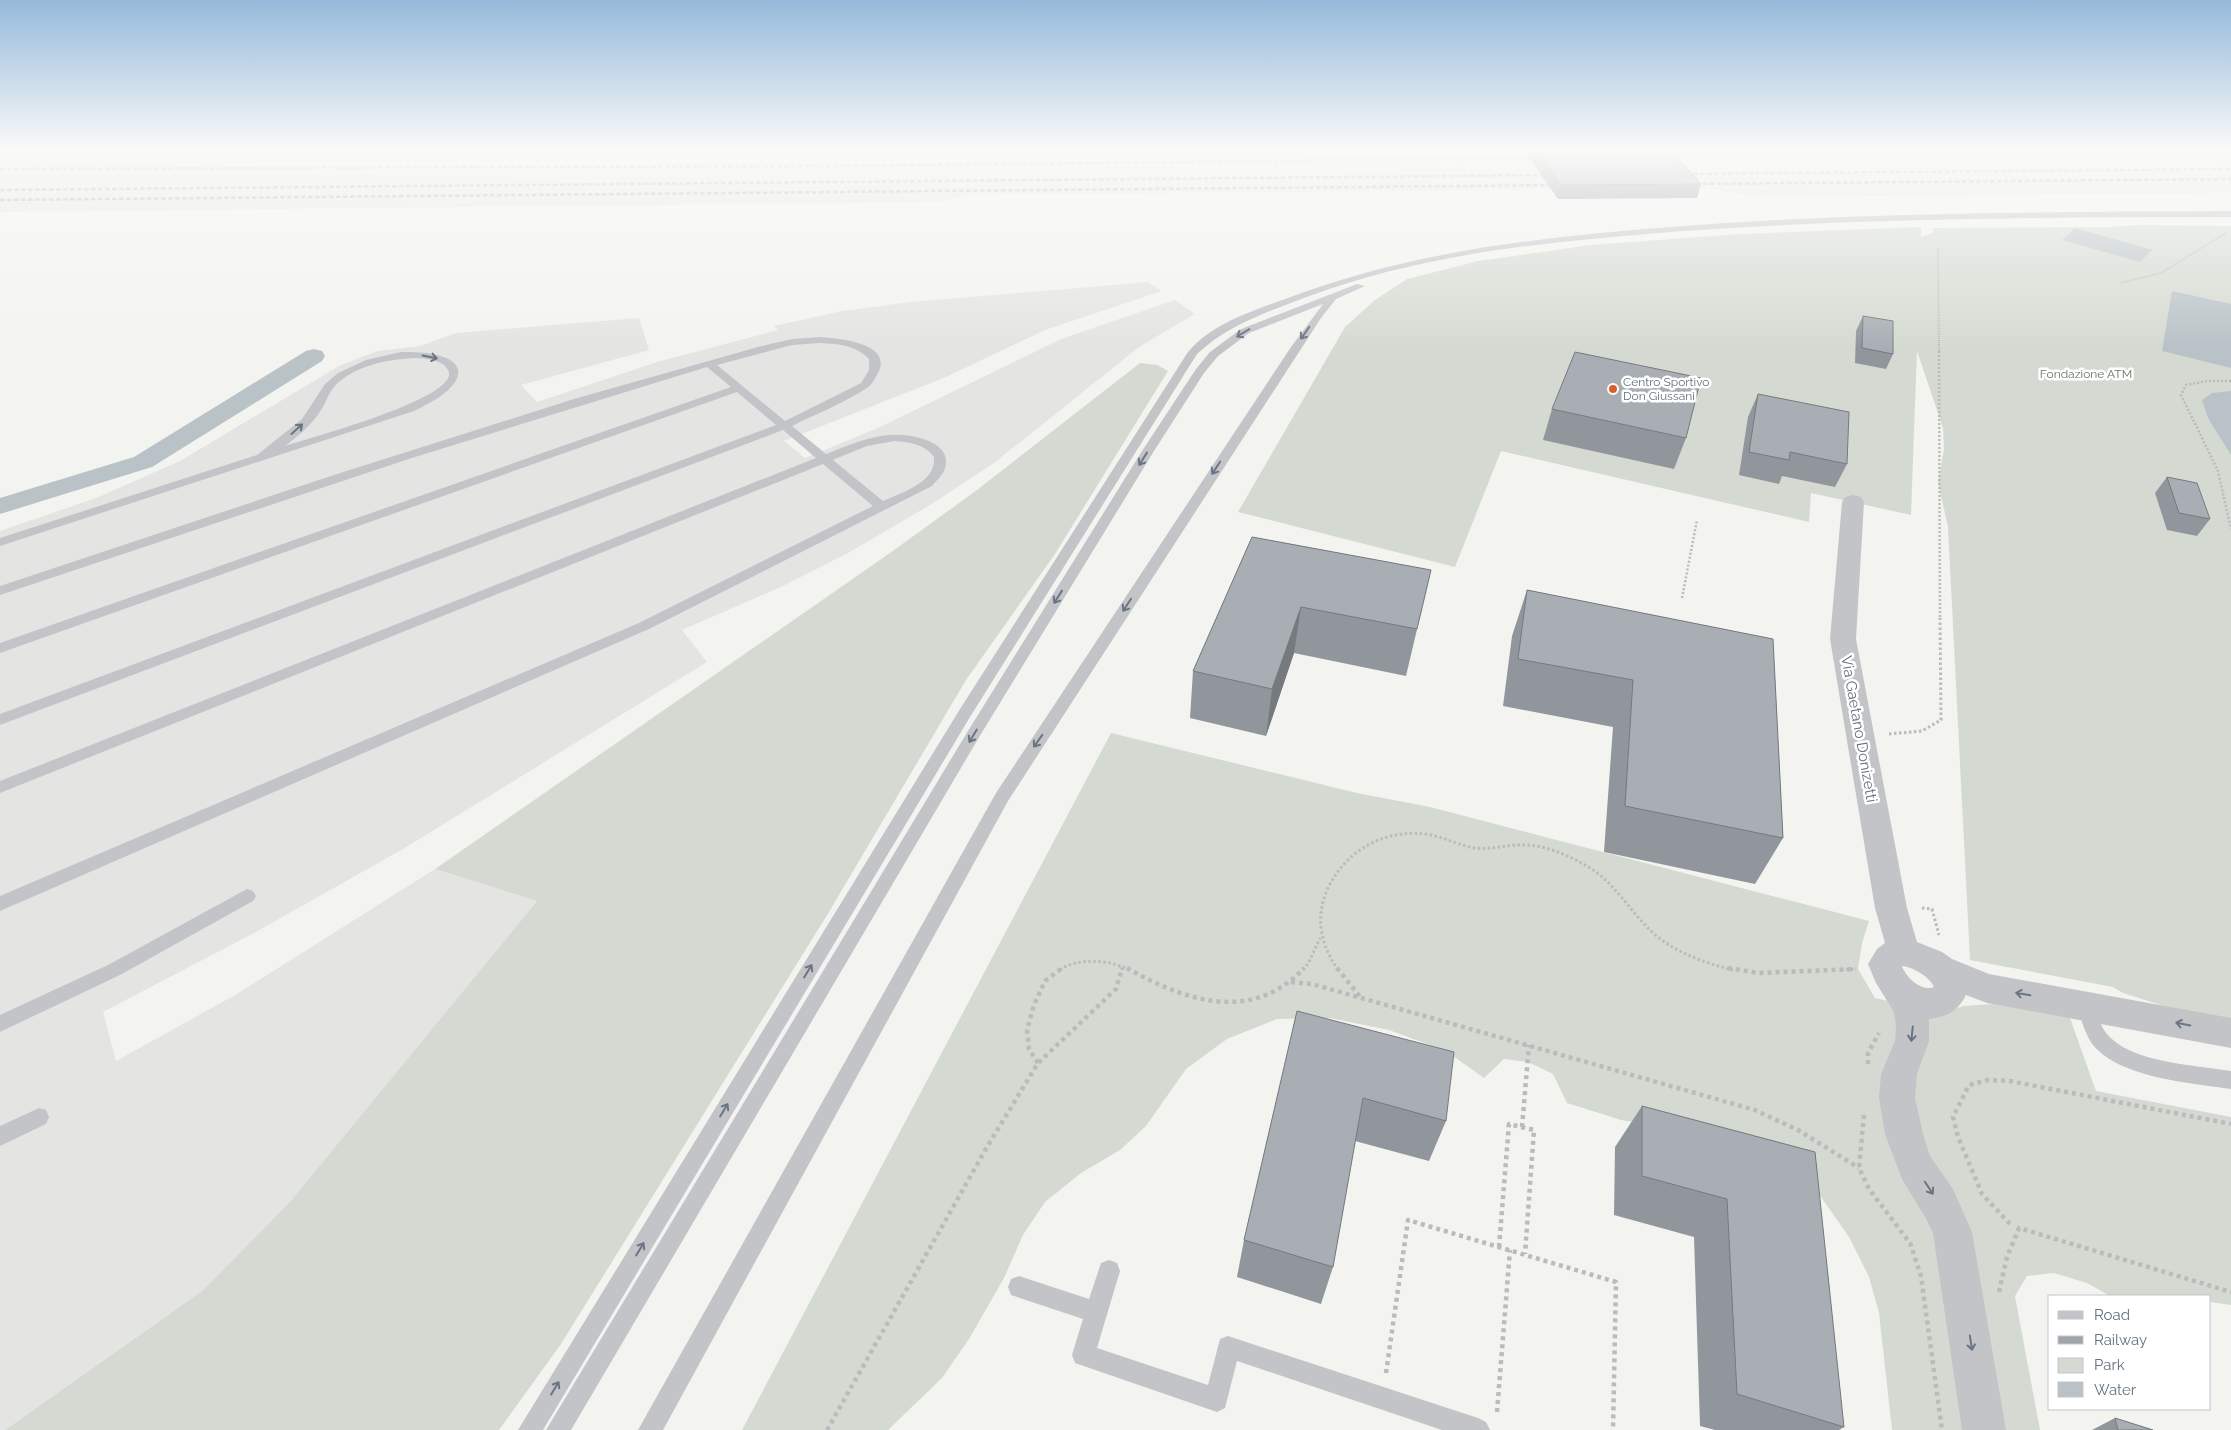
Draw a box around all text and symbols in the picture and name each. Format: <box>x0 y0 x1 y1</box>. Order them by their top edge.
one-way arrow <box>1300 326 1310 340</box>
one-way arrow <box>1236 328 1250 338</box>
one-way arrow <box>421 353 437 362</box>
park label: Fondazione ATM <box>2040 367 2132 381</box>
place label: Centro Sportivo Don Giussani <box>1623 375 1709 403</box>
marker: Centro Sportivo Don Giussani <box>1607 383 1619 395</box>
one-way arrow <box>291 423 304 435</box>
one-way arrow <box>1138 451 1148 465</box>
one-way arrow <box>1211 461 1221 475</box>
one-way arrow <box>1052 590 1062 604</box>
one-way arrow <box>1122 597 1132 611</box>
street label: Via Gaetano Donizetti <box>1837 654 1881 804</box>
one-way arrow <box>967 728 977 742</box>
one-way arrow <box>1033 734 1043 748</box>
one-way arrow <box>804 965 814 979</box>
one-way arrow <box>2016 989 2032 999</box>
one-way arrow <box>2175 1018 2191 1028</box>
one-way arrow <box>1907 1026 1917 1042</box>
one-way arrow <box>719 1104 729 1118</box>
one-way arrow <box>1924 1180 1934 1194</box>
one-way arrow <box>635 1243 645 1257</box>
legend <box>2048 1295 2211 1410</box>
text: Road <box>2094 1306 2130 1324</box>
text: Railway <box>2094 1331 2147 1349</box>
one-way arrow <box>1966 1334 1976 1350</box>
text: Park <box>2094 1356 2125 1374</box>
text: Water <box>2094 1381 2137 1399</box>
one-way arrow <box>551 1382 561 1396</box>

